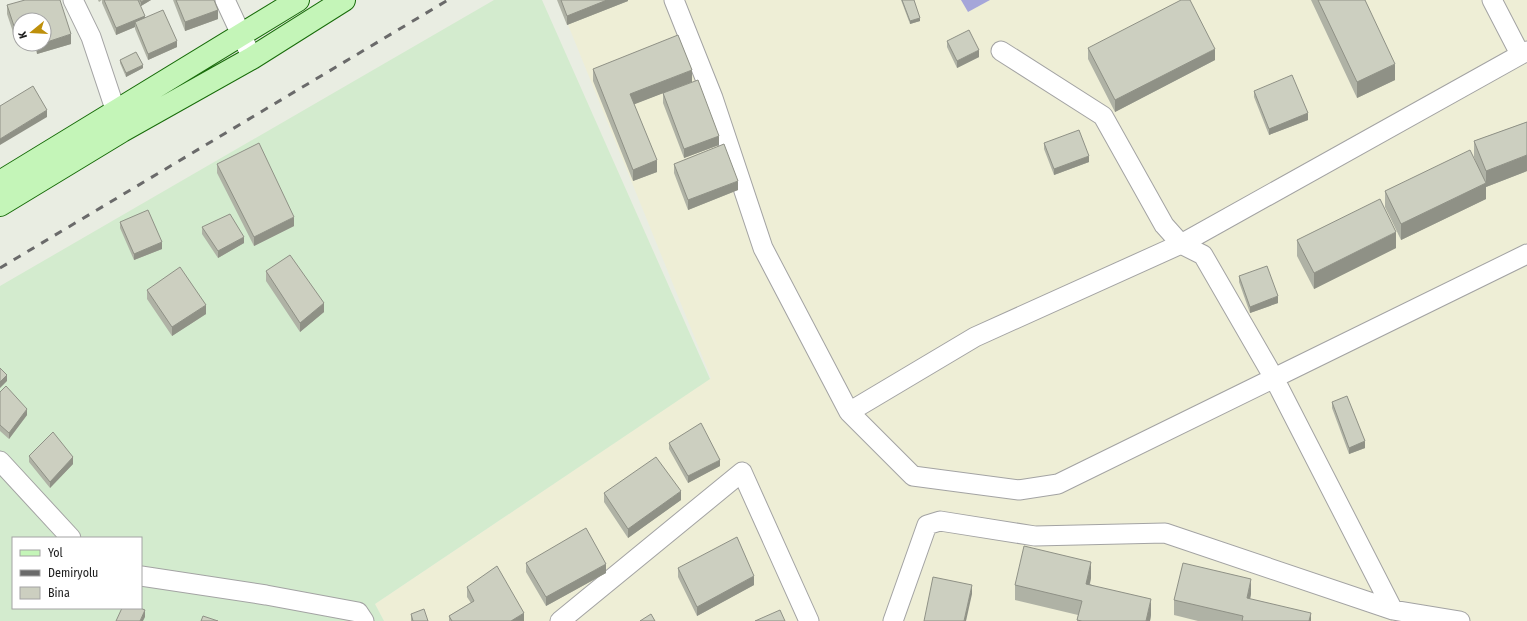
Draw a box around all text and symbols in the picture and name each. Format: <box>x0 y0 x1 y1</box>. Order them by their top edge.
north arrow <box>12 12 52 52</box>
text: K <box>16 29 30 40</box>
legend <box>12 537 142 609</box>
text: Yol <box>48 546 63 560</box>
text: Demiryolu <box>48 566 98 580</box>
text: Bina <box>48 586 70 600</box>

